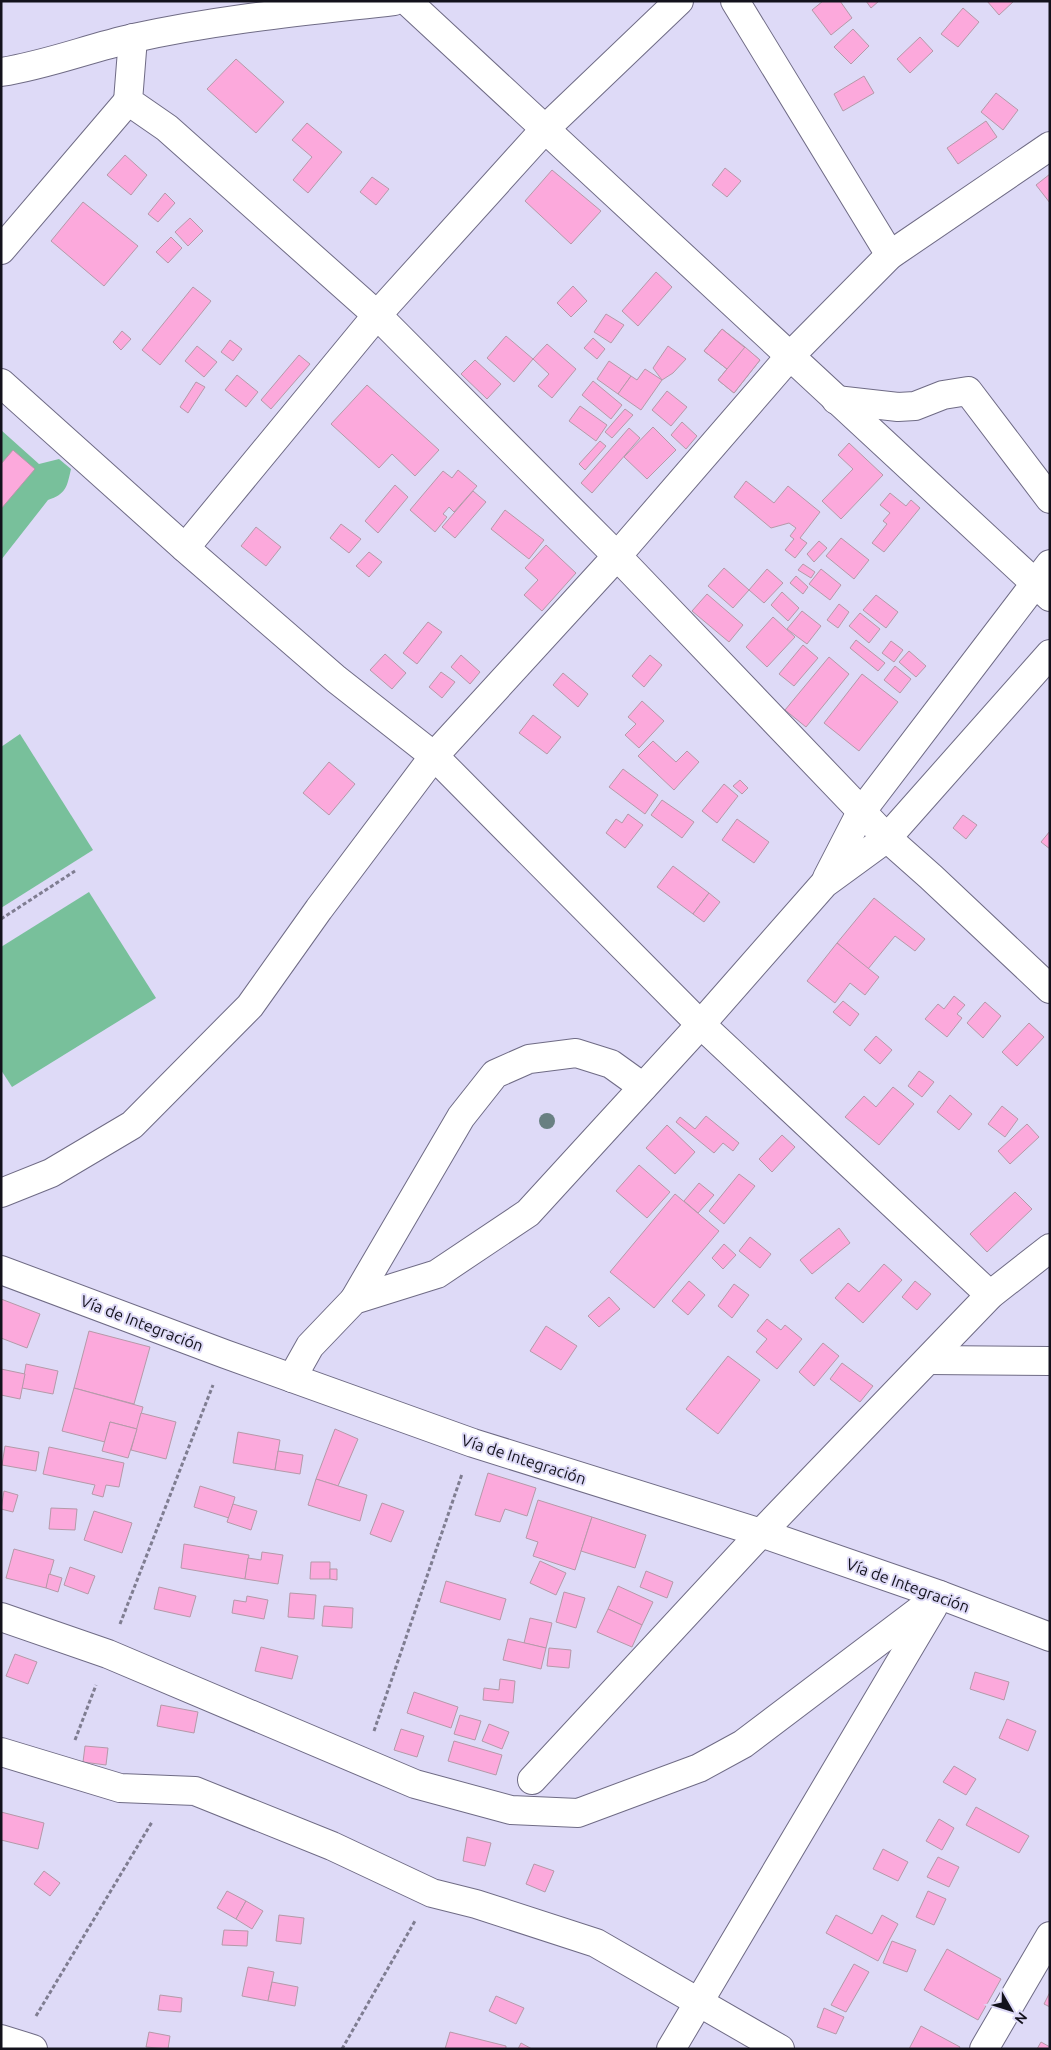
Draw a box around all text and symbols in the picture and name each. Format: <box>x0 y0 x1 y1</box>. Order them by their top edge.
street label: Vía de Integración <box>78 1291 206 1355</box>
street label: Vía de Integración <box>459 1430 589 1488</box>
street label: Vía de Integración <box>844 1554 972 1616</box>
north arrow <box>986 1985 1036 2035</box>
text: N <box>1012 2009 1031 2027</box>

